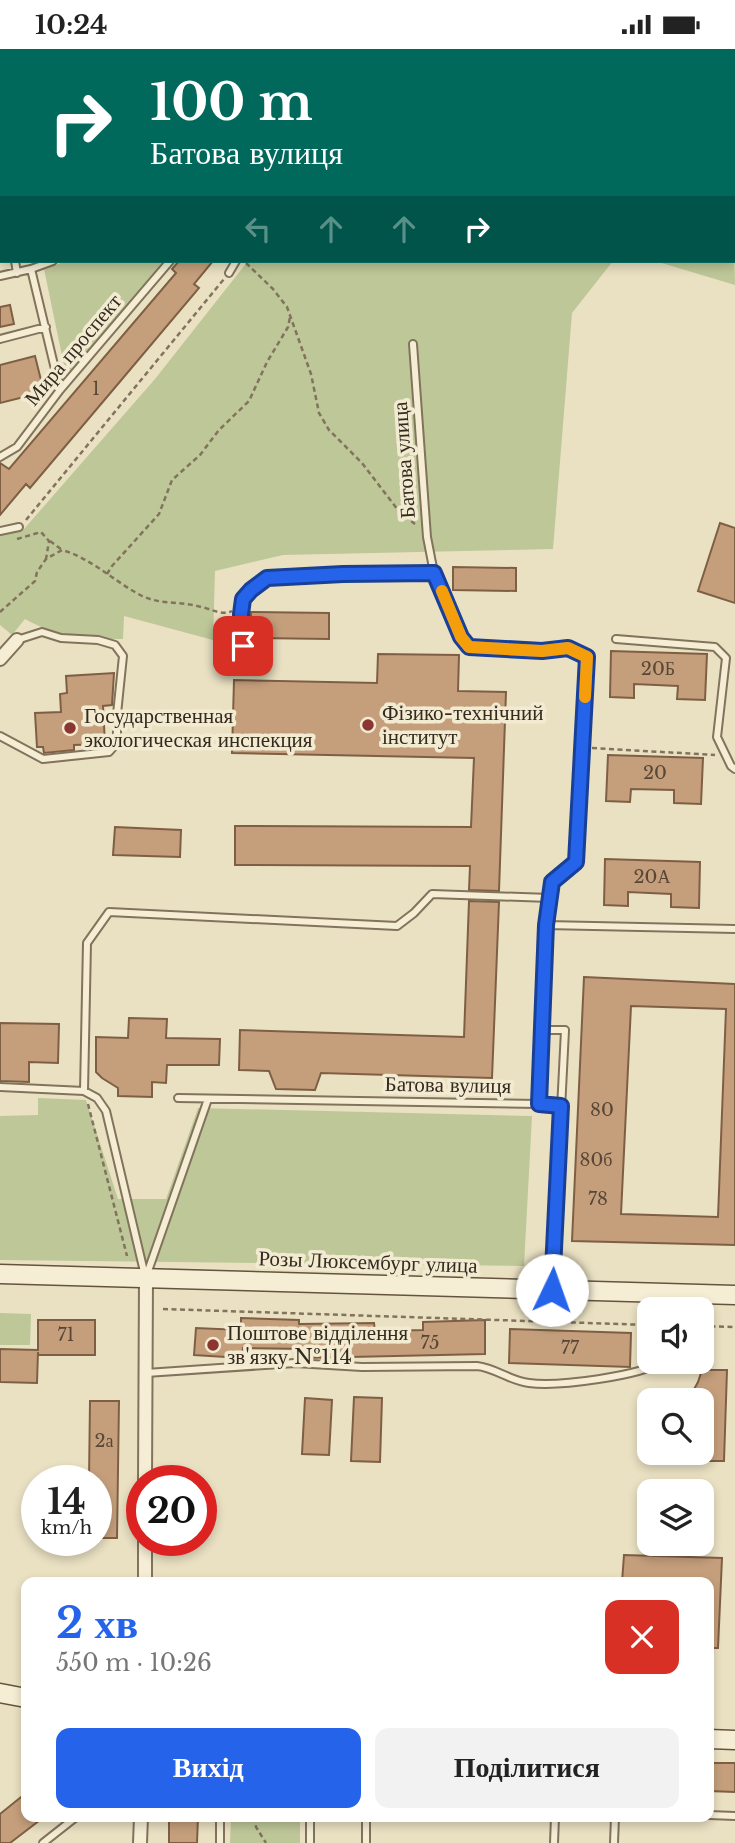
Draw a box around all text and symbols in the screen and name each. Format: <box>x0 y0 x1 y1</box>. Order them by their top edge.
text: 10:24 <box>35 9 108 41</box>
text: 100 m <box>150 72 313 133</box>
icon: right <box>35 77 126 168</box>
text: Батова вулиця <box>150 133 343 173</box>
icon: left <box>239 210 277 248</box>
icon: ahead <box>312 210 350 248</box>
icon: ahead <box>385 210 423 248</box>
icon: right <box>458 210 496 248</box>
street label: Мира проспект <box>19 289 127 411</box>
house number: 1 <box>92 378 100 400</box>
street label: Батова улица <box>387 400 421 519</box>
pin <box>213 616 273 676</box>
icon: arrive <box>224 627 262 665</box>
house number: 20Б <box>641 658 675 680</box>
place label: Фізико-технічний інститут <box>382 700 543 750</box>
place label: Государственная экологическая инспекция <box>84 703 313 753</box>
marker: Фізико-технічний інститут <box>360 717 376 733</box>
marker: Государственная экологическая инспекция <box>62 720 78 736</box>
house number: 20 <box>643 762 667 784</box>
house number: 20А <box>634 866 670 888</box>
street label: Батова вулиця <box>384 1071 512 1099</box>
house number: 80 <box>590 1099 614 1121</box>
house number: 80б <box>580 1149 612 1171</box>
house number: 78 <box>588 1188 608 1210</box>
street label: Розы Люксембург улица <box>258 1245 479 1279</box>
position arrow <box>515 1253 589 1327</box>
map controls <box>637 1297 714 1556</box>
button: sound <box>637 1297 714 1374</box>
place label: Поштове відділення зв'язку №114 <box>227 1320 409 1370</box>
house number: 71 <box>57 1324 75 1346</box>
house number: 75 <box>420 1332 440 1354</box>
marker: Поштове відділення зв'язку №114 <box>205 1337 221 1353</box>
house number: 77 <box>561 1337 580 1359</box>
button: search <box>637 1388 714 1465</box>
house number: 2а <box>94 1430 114 1452</box>
speed limit sign: 20 <box>126 1465 217 1556</box>
button: layers <box>637 1479 714 1556</box>
text: 14 <box>47 1480 86 1523</box>
text: km/h <box>41 1517 92 1539</box>
text: 2 хв <box>56 1597 138 1649</box>
button: close <box>605 1600 679 1674</box>
text: 550 m · 10:26 <box>56 1649 212 1677</box>
button: Вихід <box>56 1728 361 1808</box>
button: Поділитися <box>375 1728 679 1808</box>

